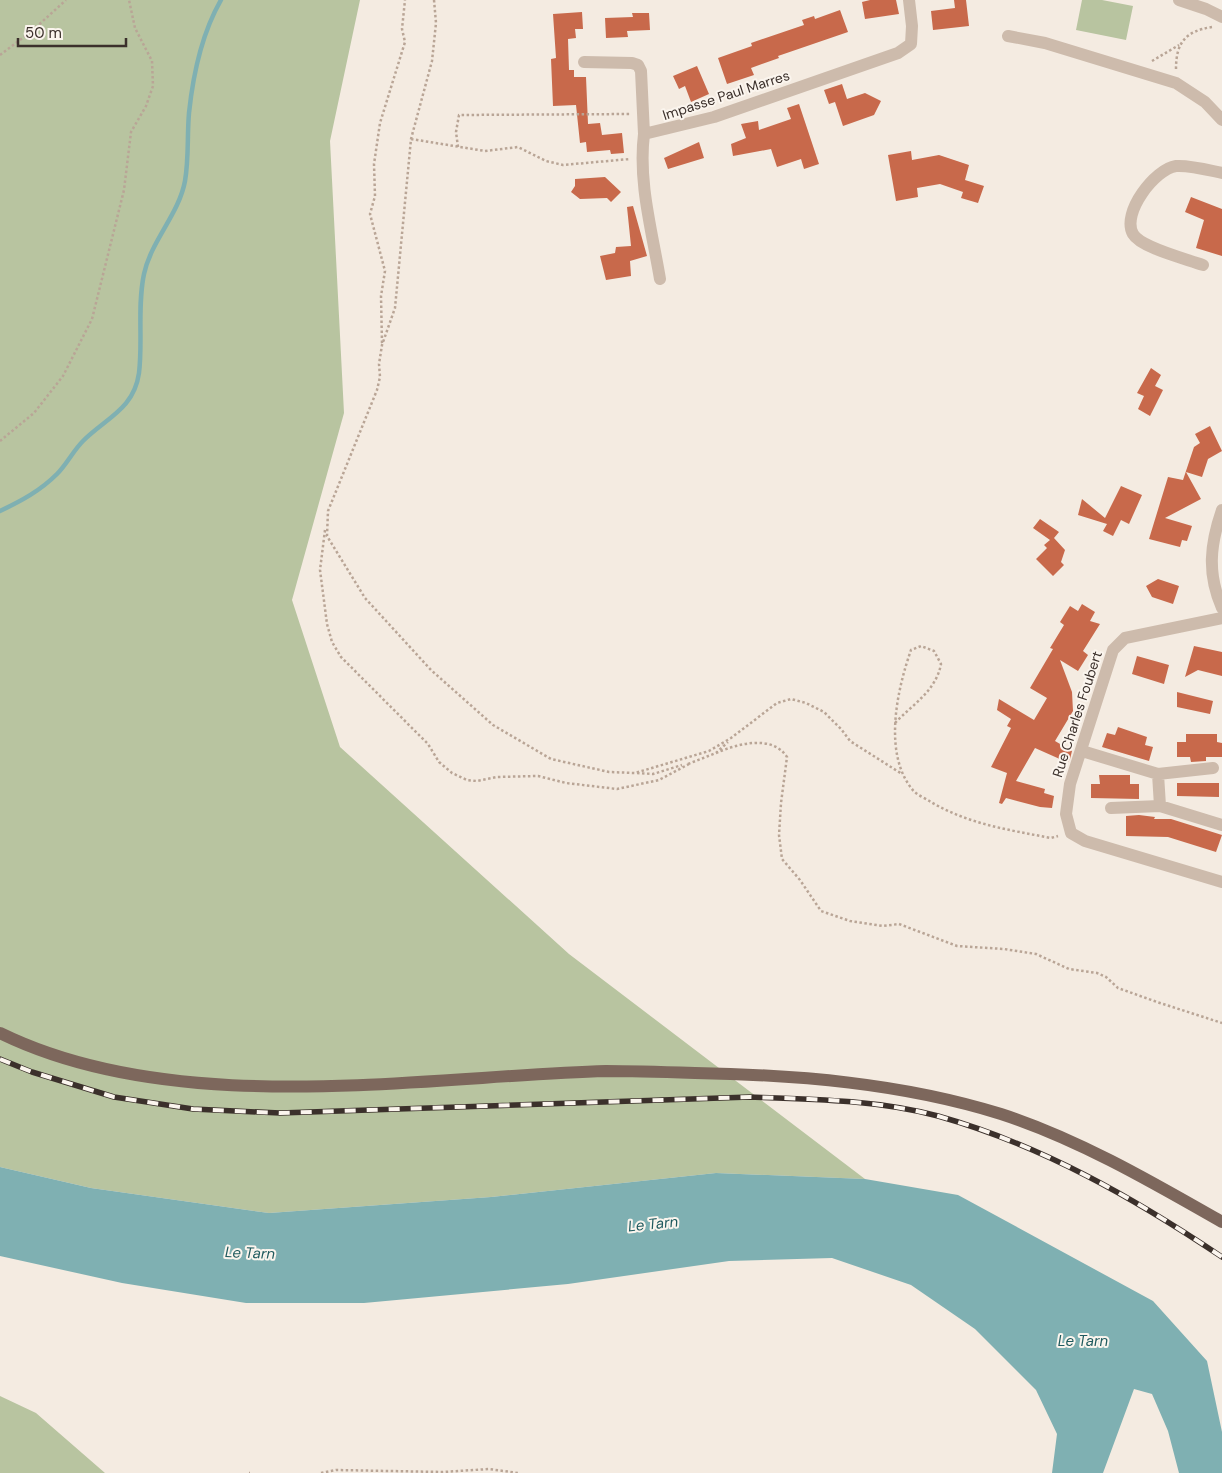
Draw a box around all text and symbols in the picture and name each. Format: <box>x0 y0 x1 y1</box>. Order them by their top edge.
scale bar <box>18 15 125 47</box>
text: 50 m <box>25 23 62 43</box>
street label: Impasse Paul Marres <box>660 66 792 124</box>
street label: Rue Charles Foubert <box>1048 649 1106 779</box>
water label: Le Tarn <box>627 1211 679 1237</box>
water label: Le Tarn <box>225 1242 276 1264</box>
water label: Le Tarn <box>1058 1331 1109 1351</box>

